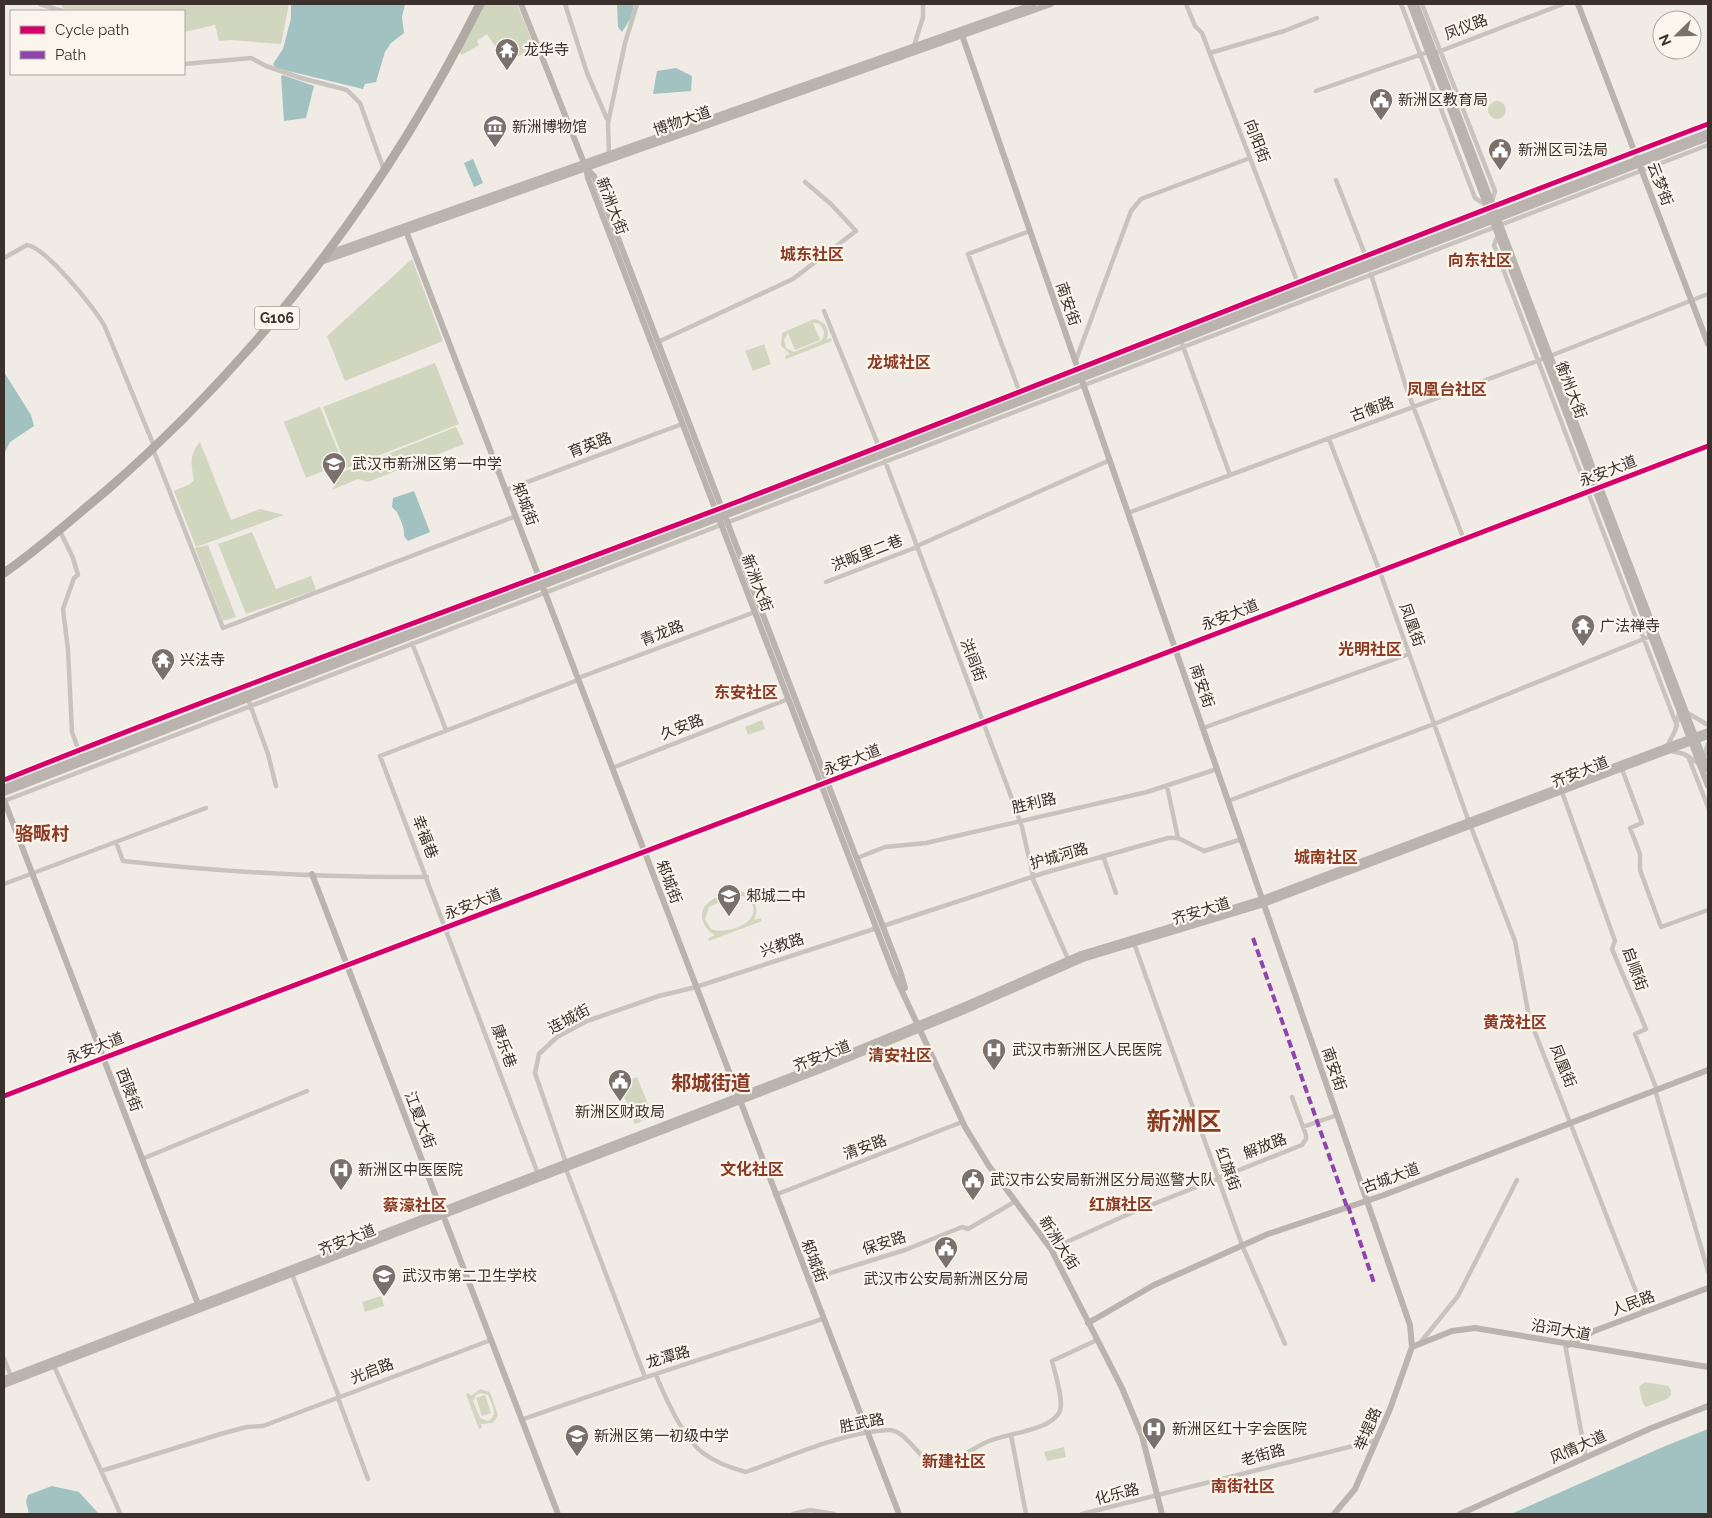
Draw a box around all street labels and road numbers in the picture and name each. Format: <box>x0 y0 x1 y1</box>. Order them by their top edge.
street label: 凤仪路 <box>1442 11 1490 43</box>
street label: 博物大道 <box>651 103 713 139</box>
street label: 向阳街 <box>1241 117 1273 165</box>
street label: 云梦街 <box>1644 160 1676 208</box>
street label: 新洲大街 <box>593 175 631 237</box>
street label: 南安街 <box>1052 280 1084 328</box>
road number: G106 <box>254 306 300 330</box>
street label: 衡州大街 <box>1552 359 1590 421</box>
street label: 古衡路 <box>1348 393 1396 425</box>
street label: 育英路 <box>566 429 614 461</box>
street label: 永安大道 <box>1577 452 1639 490</box>
street label: 邾城街 <box>509 480 541 528</box>
street label: 洪畈里二巷 <box>829 531 905 575</box>
street label: 新洲大街 <box>738 552 776 614</box>
street label: 永安大道 <box>1199 596 1261 634</box>
street label: 凤凰街 <box>1396 601 1428 649</box>
street label: 青龙路 <box>638 617 686 649</box>
street label: 洪闾街 <box>957 636 989 684</box>
street label: 南安街 <box>1186 662 1218 710</box>
street label: 久安路 <box>658 711 706 743</box>
street label: 永安大道 <box>821 741 883 779</box>
street label: 齐安大道 <box>1549 753 1611 791</box>
street label: 胜利路 <box>1010 789 1058 817</box>
street label: 幸福巷 <box>409 813 441 861</box>
street label: 护城河路 <box>1028 839 1090 873</box>
street label: 邾城街 <box>653 858 685 906</box>
street label: 永安大道 <box>442 885 504 923</box>
street label: 齐安大道 <box>1170 894 1232 928</box>
street label: 兴教路 <box>758 929 806 961</box>
street label: 启顺街 <box>1619 945 1651 993</box>
street label: 连城街 <box>545 1000 593 1038</box>
street label: 康乐巷 <box>488 1022 520 1070</box>
street label: 永安大道 <box>64 1029 126 1067</box>
street label: 齐安大道 <box>791 1037 853 1075</box>
street label: 凤凰街 <box>1546 1042 1580 1090</box>
street label: 南安街 <box>1318 1045 1350 1093</box>
street label: 西陵街 <box>113 1066 145 1114</box>
street label: 江夏大街 <box>401 1089 439 1151</box>
street label: 解放路 <box>1241 1130 1289 1162</box>
street label: 清安路 <box>841 1131 889 1163</box>
street label: 红旗街 <box>1212 1145 1244 1193</box>
street label: 古城大道 <box>1360 1159 1422 1197</box>
street label: 新洲大街 <box>1035 1213 1083 1273</box>
street label: 齐安大道 <box>316 1221 378 1259</box>
street label: 保安路 <box>860 1227 908 1259</box>
street label: 邾城街 <box>798 1237 830 1285</box>
street label: 人民路 <box>1609 1287 1657 1319</box>
street label: 沿河大道 <box>1530 1316 1592 1344</box>
street label: 龙潭路 <box>644 1342 692 1372</box>
street label: 光启路 <box>348 1355 396 1387</box>
street label: 举堤路 <box>1351 1405 1385 1453</box>
street label: 胜武路 <box>838 1410 886 1436</box>
street label: 风情大道 <box>1547 1427 1609 1467</box>
street label: 老街路 <box>1239 1440 1287 1470</box>
street label: 化乐路 <box>1093 1480 1141 1508</box>

